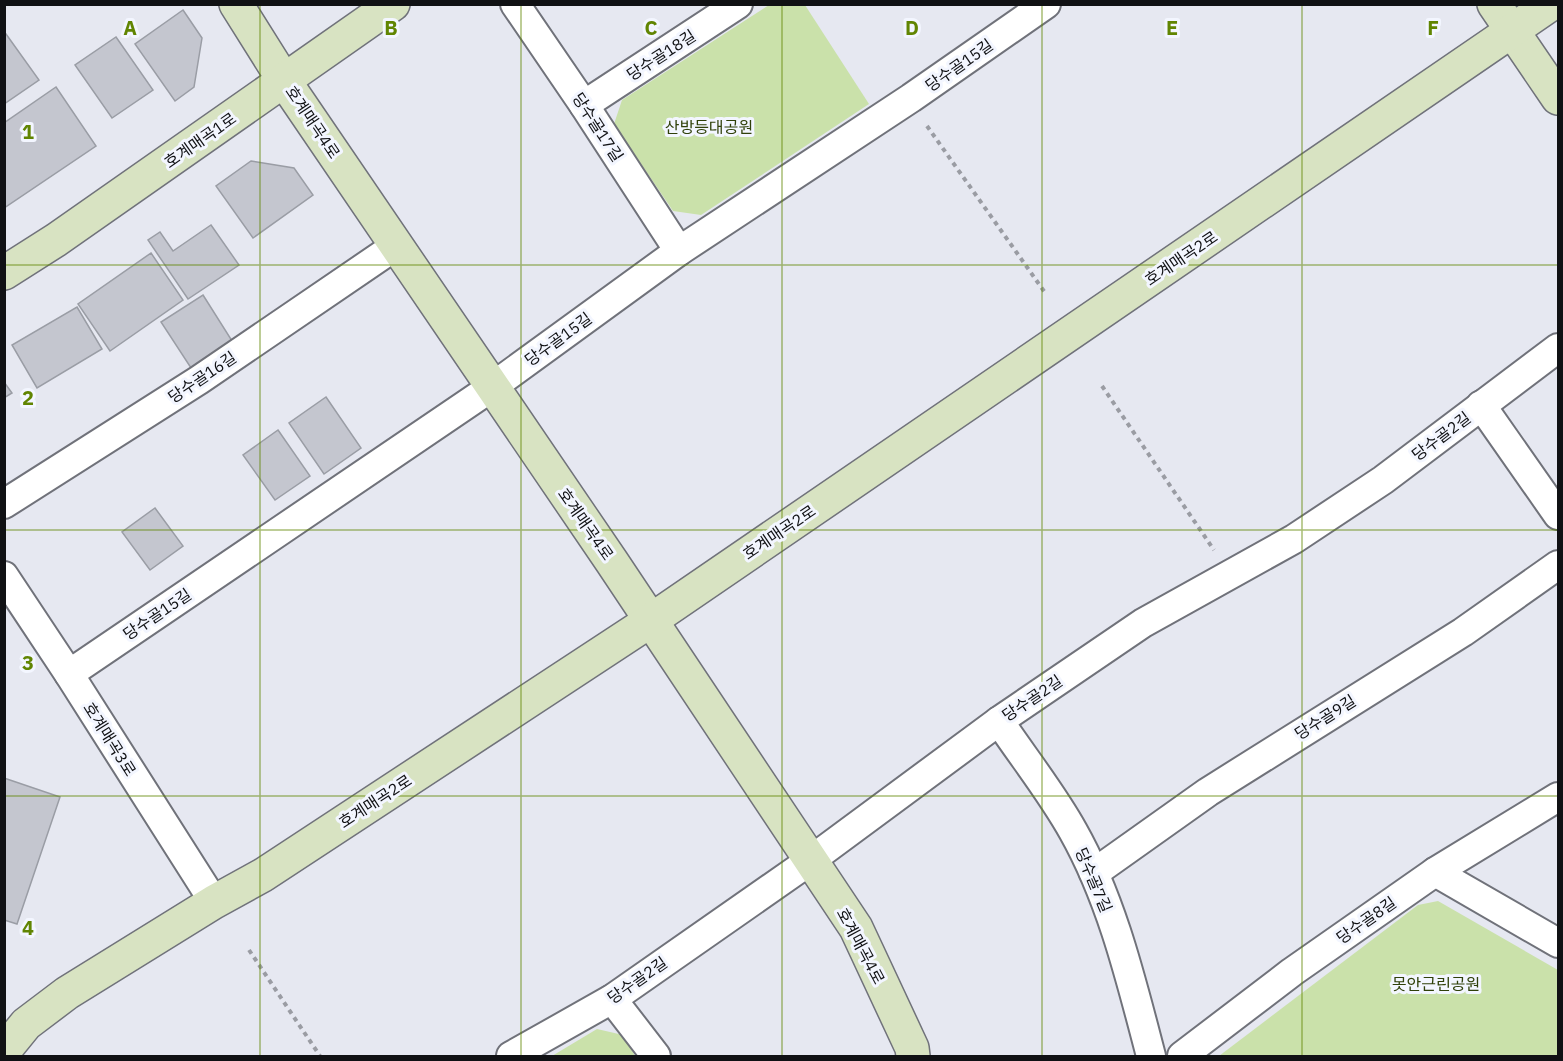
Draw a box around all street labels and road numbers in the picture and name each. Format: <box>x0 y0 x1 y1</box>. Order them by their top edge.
street label: 당수골18길 <box>623 25 699 85</box>
street label: 당수골15길 <box>921 34 997 96</box>
street label: 호계매곡4로 <box>281 82 345 162</box>
street label: 당수골17길 <box>568 89 628 165</box>
street label: 호계매곡1로 <box>160 108 240 172</box>
street label: 호계매곡2로 <box>1141 226 1221 290</box>
street label: 당수골15길 <box>521 308 595 370</box>
street label: 당수골16길 <box>164 347 240 407</box>
street label: 당수골2길 <box>1408 407 1474 465</box>
street label: 호계매곡4로 <box>554 484 618 564</box>
street label: 호계매곡2로 <box>739 500 819 564</box>
street label: 당수골15길 <box>119 584 195 644</box>
street label: 당수골2길 <box>998 671 1066 725</box>
street label: 당수골9길 <box>1291 690 1359 744</box>
street label: 호계매곡3로 <box>79 698 141 780</box>
street label: 호계매곡2로 <box>335 770 416 832</box>
street label: 당수골7길 <box>1071 845 1117 915</box>
street label: 당수골8길 <box>1332 892 1400 948</box>
street label: 호계매곡4로 <box>833 905 889 988</box>
street label: 당수골2길 <box>603 952 671 1008</box>

